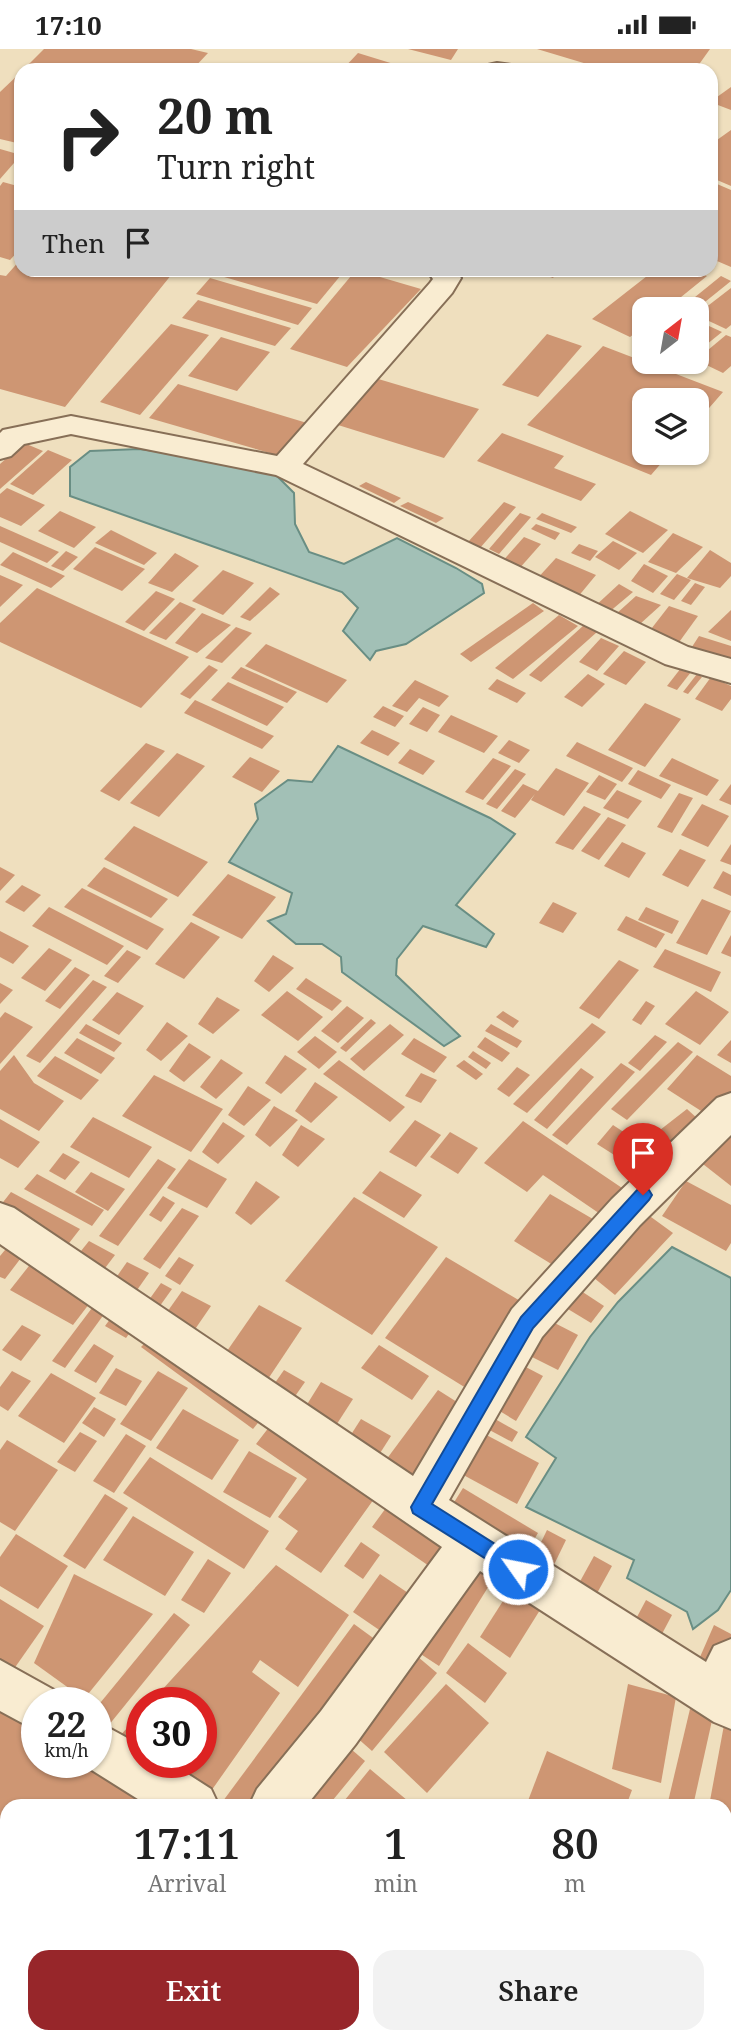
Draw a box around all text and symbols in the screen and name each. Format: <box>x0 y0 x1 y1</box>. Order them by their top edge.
text: 17:10 <box>35 7 102 43</box>
text: 20 m <box>157 82 273 148</box>
icon: right <box>42 91 133 182</box>
text: Turn right <box>157 145 315 188</box>
icon: arrive <box>119 224 157 262</box>
text: Then <box>42 225 105 261</box>
north arrow <box>632 297 709 375</box>
map controls <box>632 297 709 465</box>
button: layers <box>632 388 709 465</box>
pin <box>613 1123 673 1195</box>
icon: arrive <box>624 1134 662 1172</box>
position arrow <box>481 1532 555 1606</box>
speed limit sign: 30 <box>126 1687 217 1778</box>
text: 22 <box>47 1700 86 1747</box>
text: km/h <box>44 1738 89 1762</box>
text: 17:11 <box>133 1814 240 1871</box>
text: 1 <box>384 1814 408 1871</box>
text: 80 <box>551 1814 599 1871</box>
text: Arrival <box>148 1867 226 1899</box>
text: min <box>374 1867 418 1899</box>
text: m <box>564 1867 586 1899</box>
button: Exit <box>28 1950 359 2030</box>
button: Share <box>373 1950 704 2030</box>

